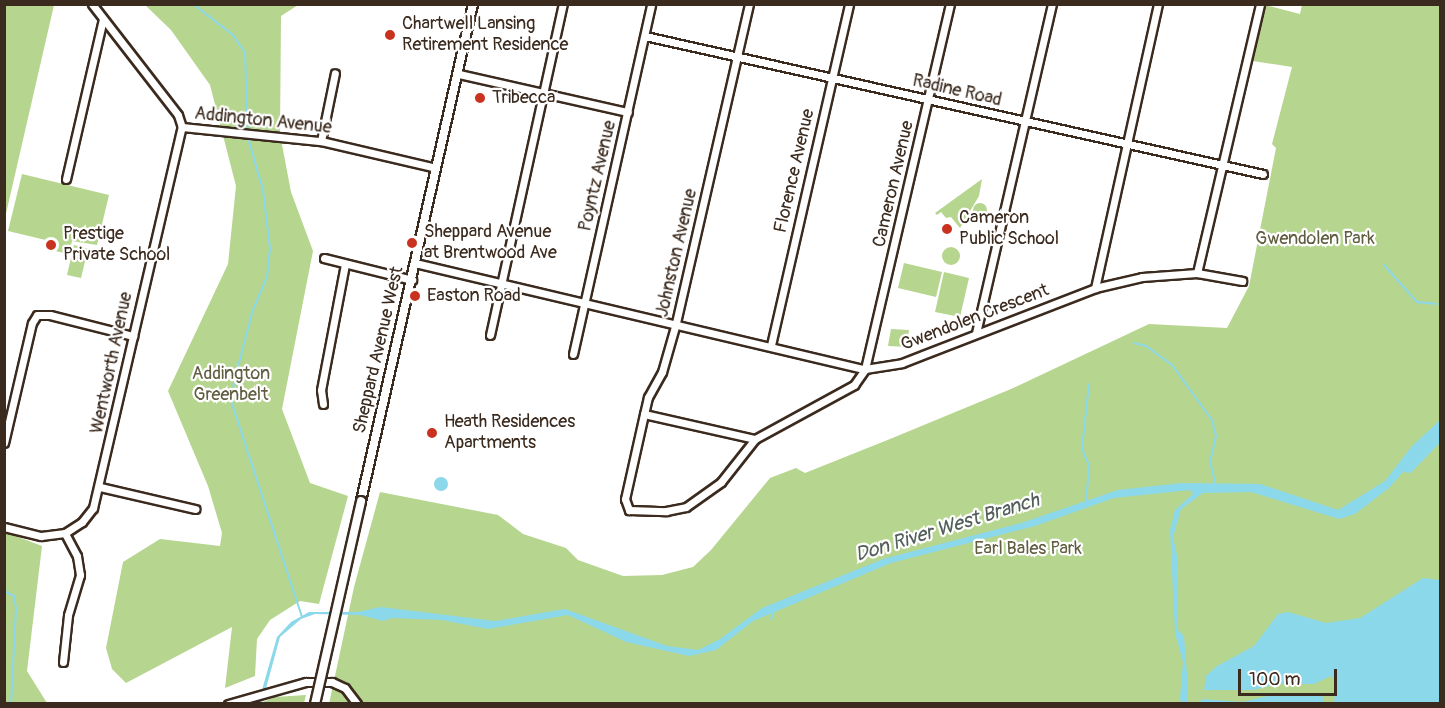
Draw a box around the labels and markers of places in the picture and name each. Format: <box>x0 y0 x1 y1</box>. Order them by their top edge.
place label: Chartwell Lansing Retirement Residence <box>402 14 568 57</box>
marker: Chartwell Lansing Retirement Residence <box>383 28 397 42</box>
place label: Tribecca <box>492 87 555 109</box>
marker: Tribecca <box>473 91 487 105</box>
place label: Cameron Public School <box>959 208 1059 250</box>
place label: Sheppard Avenue at Brentwood Ave <box>424 222 557 264</box>
marker: Cameron Public School <box>940 222 954 236</box>
place label: Prestige Private School <box>63 224 170 266</box>
marker: Sheppard Avenue at Brentwood Ave <box>405 236 419 250</box>
marker: Prestige Private School <box>44 238 58 252</box>
place label: Easton Road <box>427 285 521 307</box>
marker: Easton Road <box>408 289 422 303</box>
place label: Heath Residences Apartments <box>444 412 575 454</box>
marker: Heath Residences Apartments <box>425 426 439 440</box>

